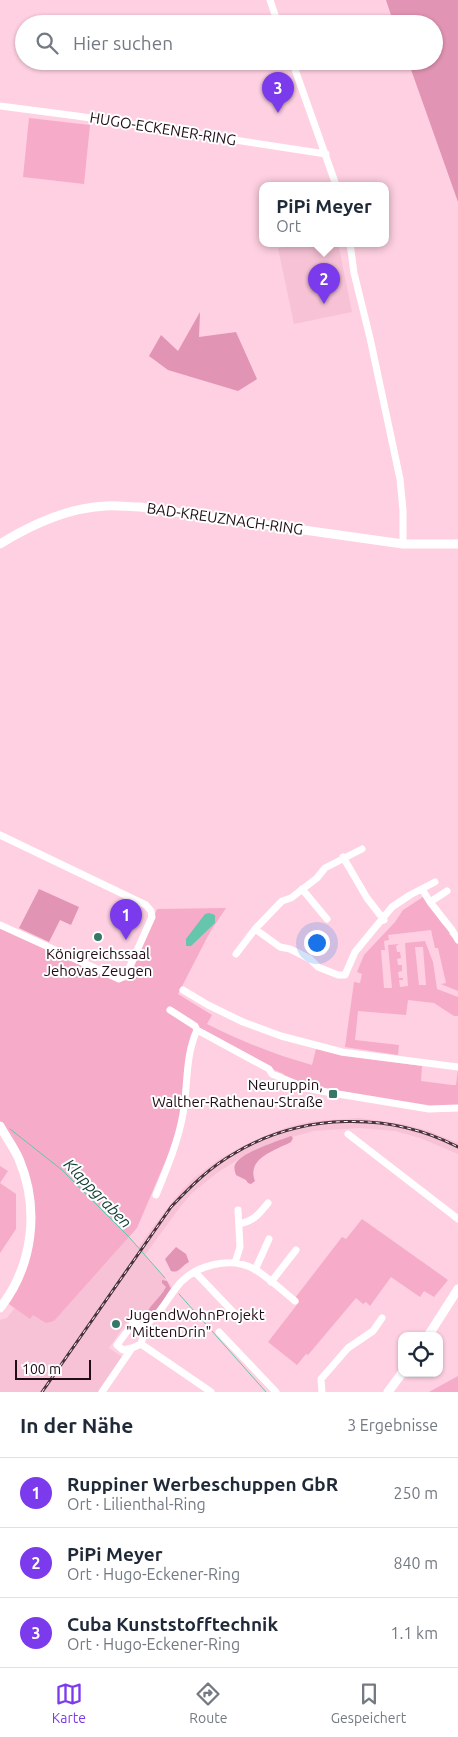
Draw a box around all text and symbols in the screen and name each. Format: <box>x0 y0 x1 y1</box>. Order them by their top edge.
search box <box>15 15 443 70</box>
icon: search <box>33 29 61 57</box>
text: Hier suchen <box>73 32 173 54</box>
pin: 3 <box>262 72 294 113</box>
street label: HUGO-ECKENER-RING <box>89 109 238 148</box>
popup <box>259 182 389 247</box>
text: PiPi Meyer <box>276 195 372 217</box>
text: Ort <box>276 217 301 235</box>
pin: 2 <box>308 263 340 304</box>
street label: BAD-KREUZNACH-RING <box>146 499 304 538</box>
pin: 1 <box>110 899 142 940</box>
your location <box>304 930 330 956</box>
marker: Königreichssaal Jehovas Zeugen <box>92 931 104 943</box>
place label: Königreichssaal Jehovas Zeugen <box>44 945 152 979</box>
place label: Neuruppin, Walther-Rathenau-Straße <box>152 1076 323 1110</box>
marker: Neuruppin, Walther-Rathenau-Straße <box>327 1088 339 1100</box>
water label: Klappgraben <box>61 1155 135 1231</box>
place label: JugendWohnProjekt "MittenDrin" <box>126 1306 265 1340</box>
marker: JugendWohnProjekt "MittenDrin" <box>110 1318 122 1330</box>
map controls <box>398 1332 443 1377</box>
button: locate <box>398 1332 443 1377</box>
scale bar <box>15 1357 91 1380</box>
text: 100 m <box>22 1361 61 1377</box>
text: In der Nähe <box>20 1413 133 1437</box>
text: 3 Ergebnisse <box>347 1416 438 1434</box>
text: Ruppiner Werbeschuppen GbR <box>67 1473 338 1495</box>
text: 1 <box>31 1484 41 1502</box>
text: 250 m <box>393 1484 438 1502</box>
text: Ort · Lilienthal-Ring <box>67 1495 206 1513</box>
text: PiPi Meyer <box>67 1543 163 1565</box>
text: 2 <box>31 1554 41 1572</box>
text: 840 m <box>393 1554 438 1572</box>
text: Ort · Hugo-Eckener-Ring <box>67 1565 240 1583</box>
text: Cuba Kunststofftechnik <box>67 1613 278 1635</box>
text: 3 <box>31 1624 41 1642</box>
text: 1.1 km <box>390 1624 438 1642</box>
text: Ort · Hugo-Eckener-Ring <box>67 1635 240 1653</box>
tab: Karte <box>52 1680 86 1726</box>
tab: Route <box>189 1680 227 1726</box>
tab: Gespeichert <box>331 1680 406 1726</box>

